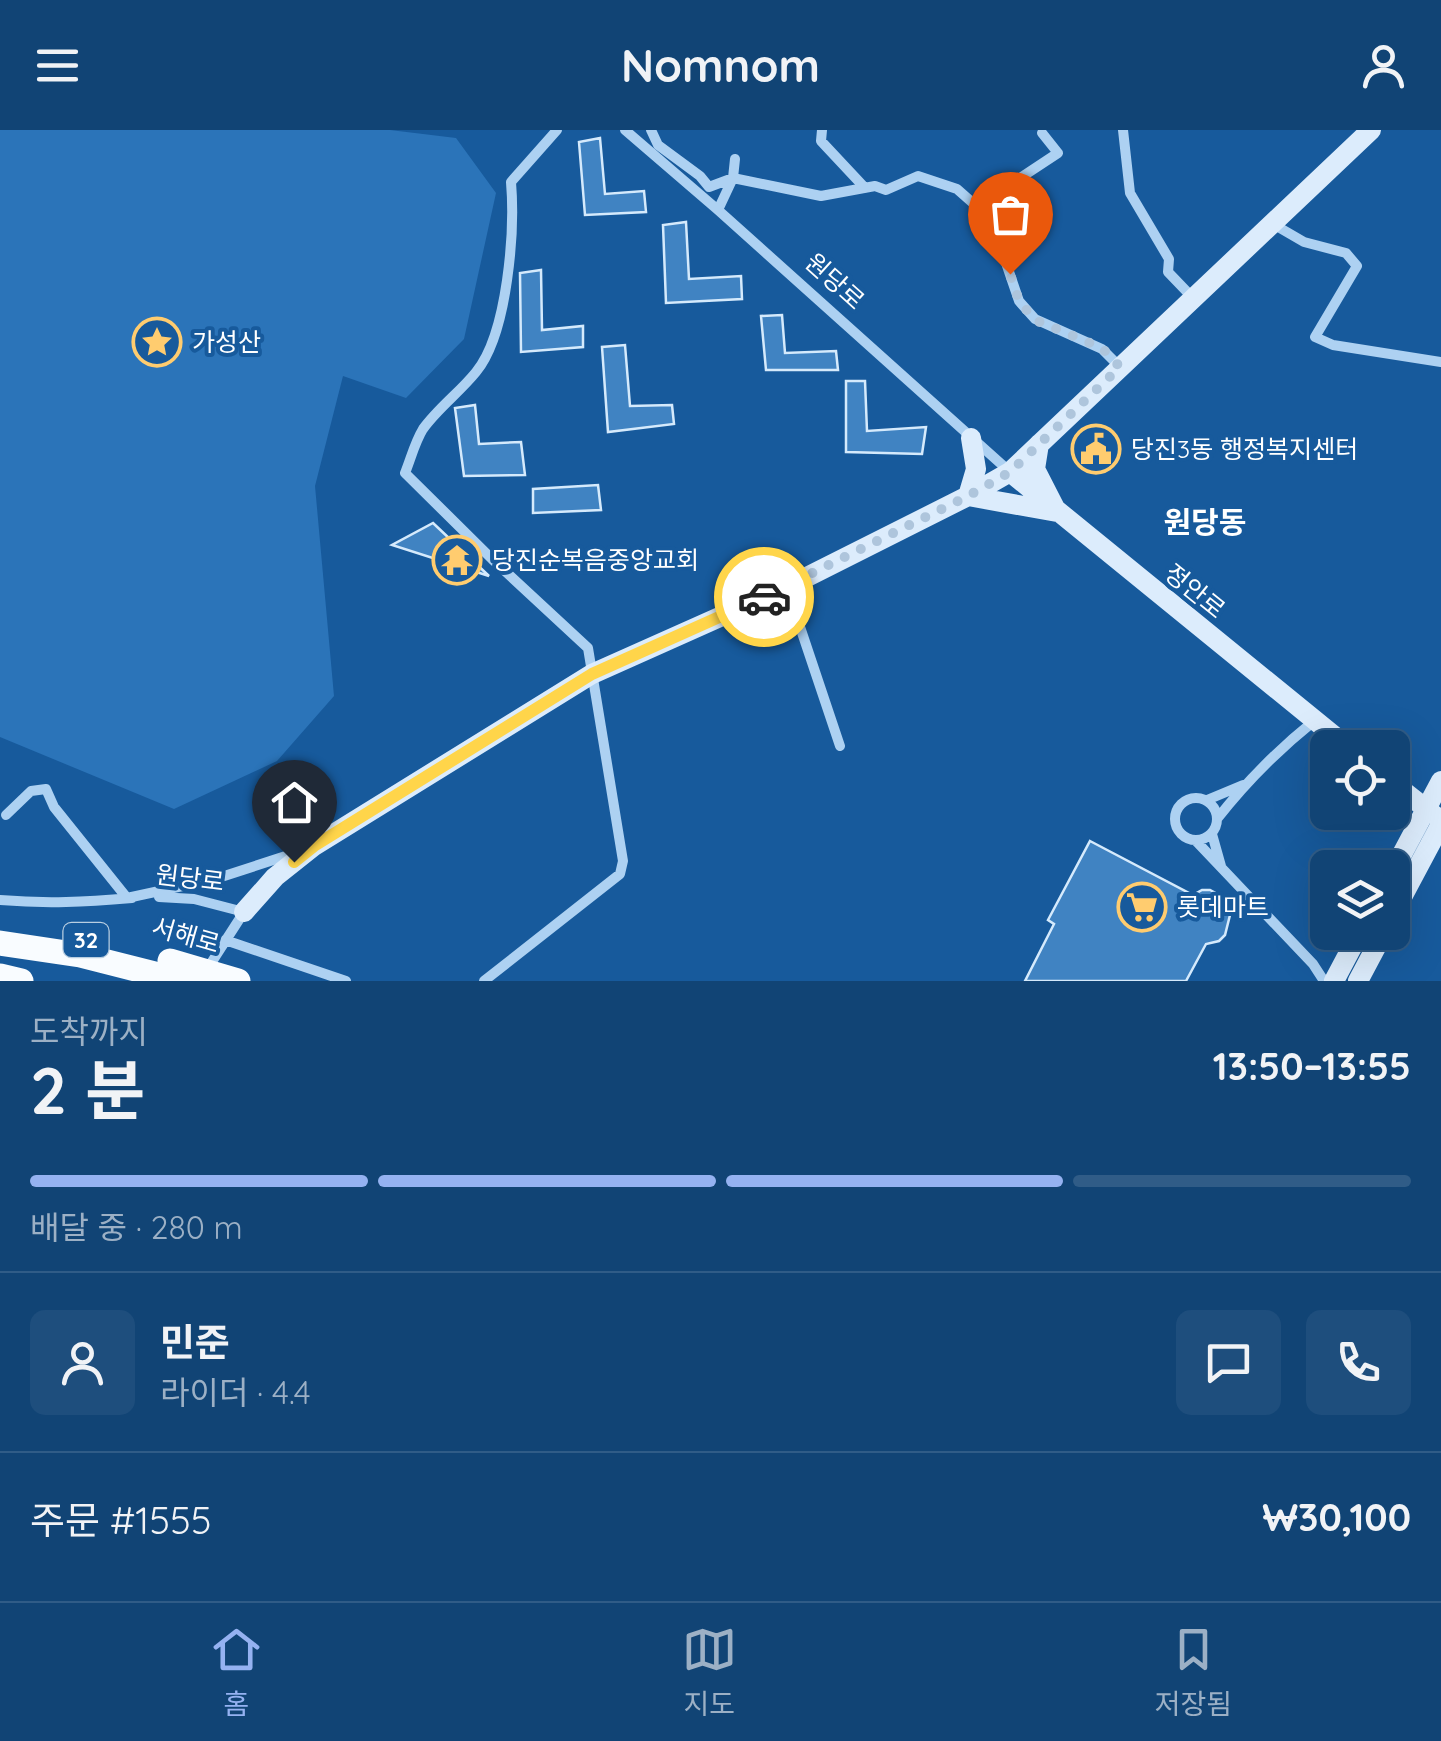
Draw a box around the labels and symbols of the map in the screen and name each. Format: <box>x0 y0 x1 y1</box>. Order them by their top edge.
pin <box>968 172 1053 275</box>
street label: 원당로 <box>799 246 871 315</box>
place icon: 가성산 <box>131 316 183 368</box>
place label: 가성산 <box>192 326 261 357</box>
public building icon: 당진3동 행정복지센터 <box>1070 423 1122 475</box>
place label: 당진3동 행정복지센터 <box>1131 433 1358 464</box>
district label: 원당동 <box>1164 503 1246 541</box>
temple icon: 당진순복음중앙교회 <box>431 534 483 586</box>
place label: 당진순복음중앙교회 <box>492 544 699 575</box>
courier <box>714 547 814 647</box>
street label: 정안로 <box>1159 557 1232 624</box>
pin <box>252 760 337 863</box>
street label: 원당로 <box>154 858 226 897</box>
supermarket icon: 롯데마트 <box>1116 881 1168 933</box>
place label: 롯데마트 <box>1177 891 1269 922</box>
street label: 서해로 <box>149 910 224 959</box>
road number: 32 <box>64 923 108 957</box>

